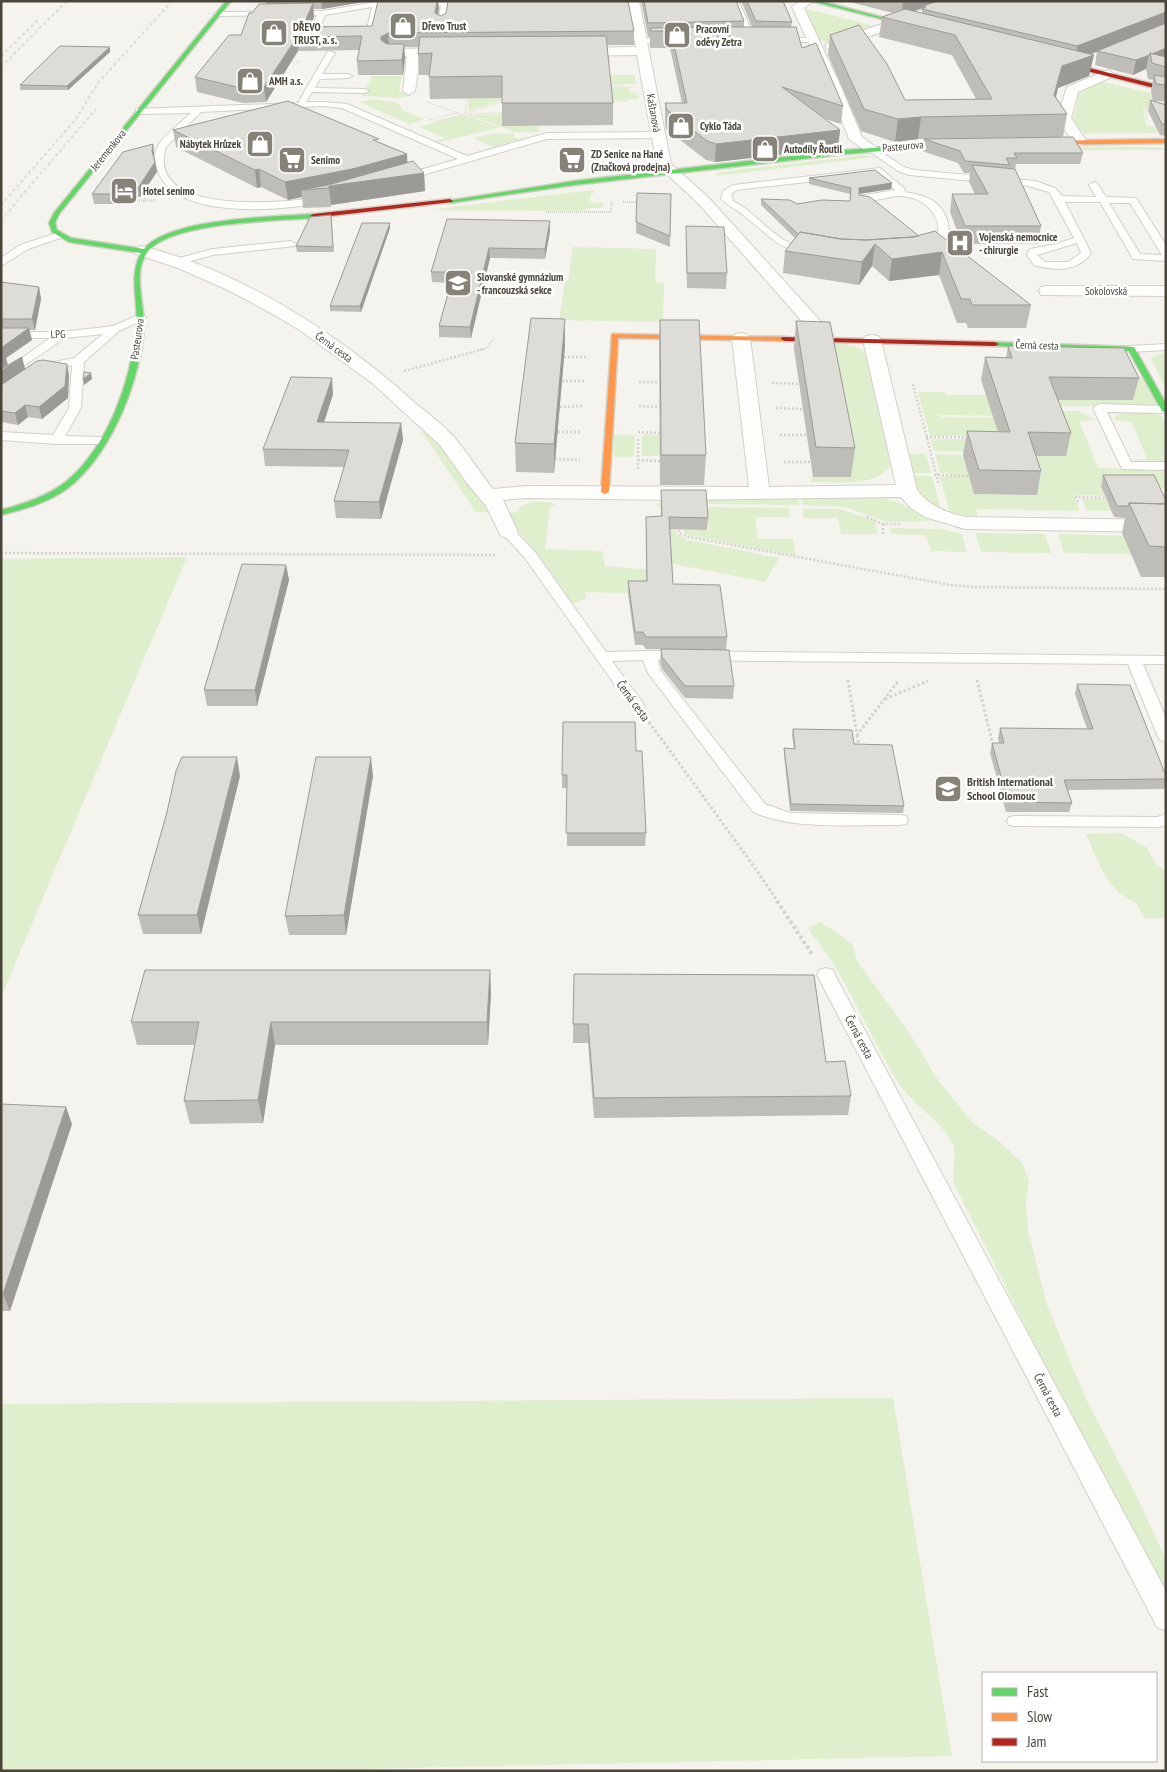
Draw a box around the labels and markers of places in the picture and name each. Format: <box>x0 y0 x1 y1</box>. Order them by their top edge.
shop icon: Dřevo Trust <box>388 11 418 41</box>
shop icon: DŘEVO TRUST, a. s. <box>259 18 289 48</box>
place label: Dřevo Trust <box>422 19 467 33</box>
place label: DŘEVO TRUST, a. s. <box>293 20 337 47</box>
shop icon: Pracovní oděvy Zetra <box>662 20 692 50</box>
place label: Pracovní oděvy Zetra <box>696 22 742 49</box>
shop icon: AMH a.s. <box>235 66 265 96</box>
place label: AMH a.s. <box>268 74 303 88</box>
shop icon: Cyklo Táda <box>666 111 696 141</box>
place label: Cyklo Táda <box>700 119 742 133</box>
shop icon: Nábytek Hrůzek <box>245 129 275 159</box>
shop icon: Autodíly Řoutil <box>750 134 780 164</box>
place label: Nábytek Hrůzek <box>180 137 241 151</box>
place label: Autodíly Řoutil <box>783 142 842 156</box>
supermarket icon: Senimo <box>277 145 307 175</box>
supermarket icon: ZD Senice na Hané (Značková prodejna) <box>557 145 587 175</box>
place label: ZD Senice na Hané (Značková prodejna) <box>591 147 670 174</box>
place label: Senimo <box>311 153 340 167</box>
hotel icon: Hotel senimo <box>109 176 139 206</box>
place label: Hotel senimo <box>143 184 195 198</box>
hospital icon: Vojenská nemocnice - chirurgie <box>945 228 975 258</box>
place label: Vojenská nemocnice - chirurgie <box>978 230 1058 257</box>
school or university icon: Slovanské gymnázium - francouzská sekce <box>443 268 473 298</box>
place label: Slovanské gymnázium - francouzská sekce <box>477 270 563 297</box>
school or university icon: British International School Olomouc <box>933 774 963 804</box>
place label: British International School Olomouc <box>967 774 1053 803</box>

